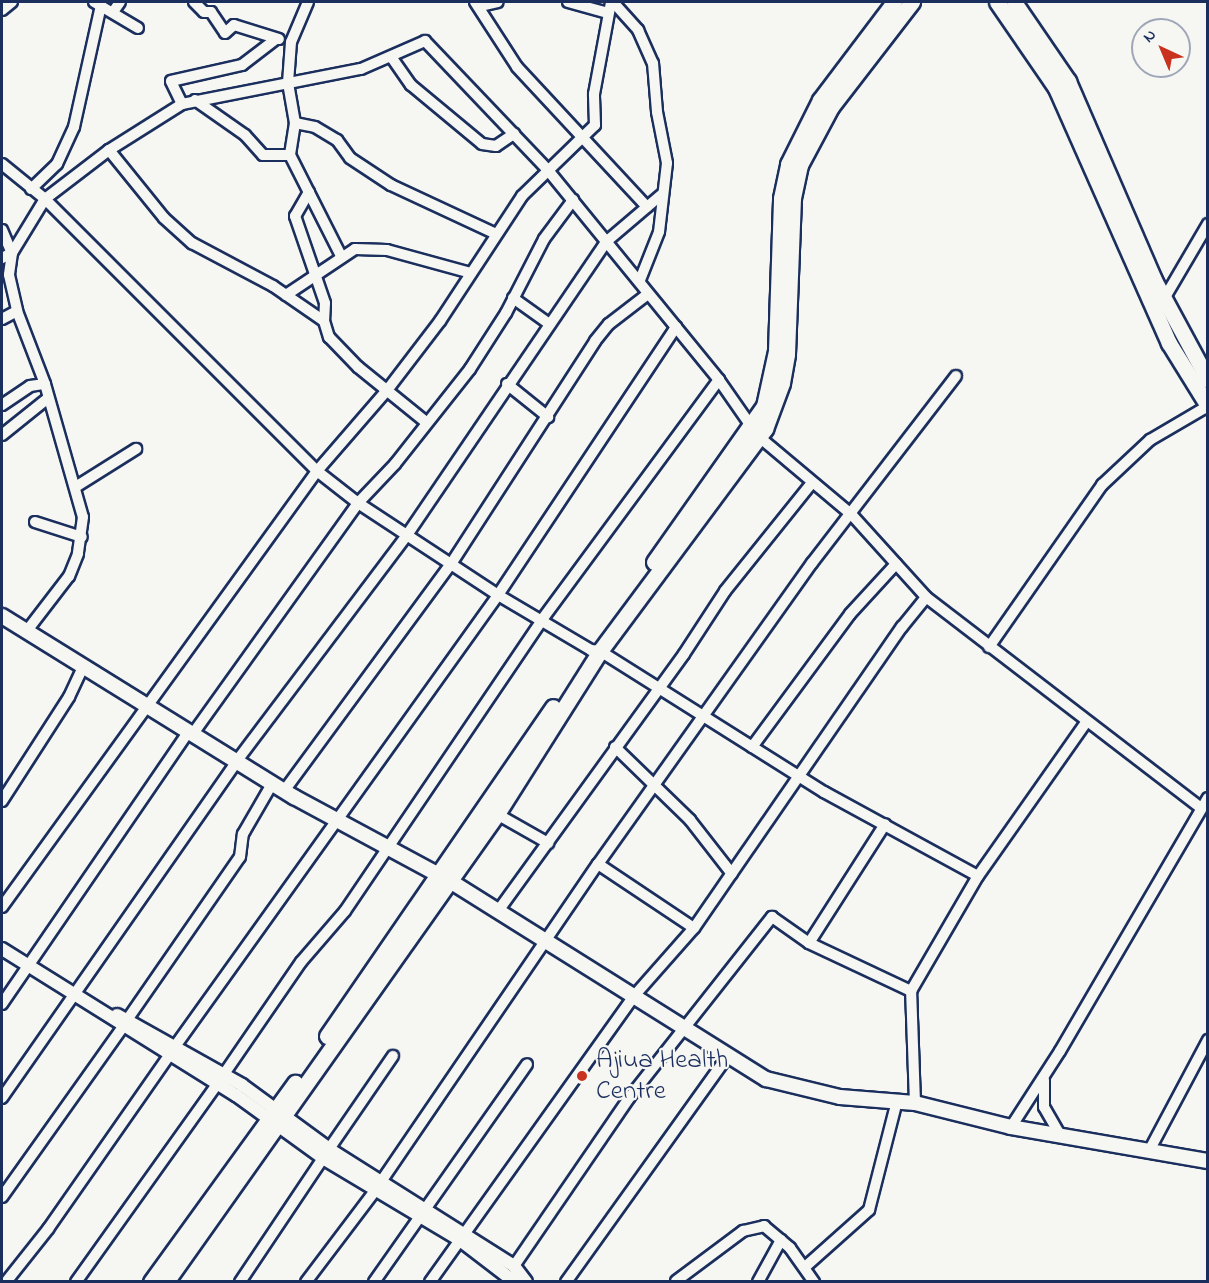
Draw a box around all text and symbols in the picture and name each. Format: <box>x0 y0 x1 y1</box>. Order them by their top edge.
north arrow <box>1131 18 1191 78</box>
text: N <box>1138 24 1162 49</box>
place label: Ajiua Health Centre <box>596 1044 728 1107</box>
marker: Ajiua Health Centre <box>573 1067 591 1085</box>

